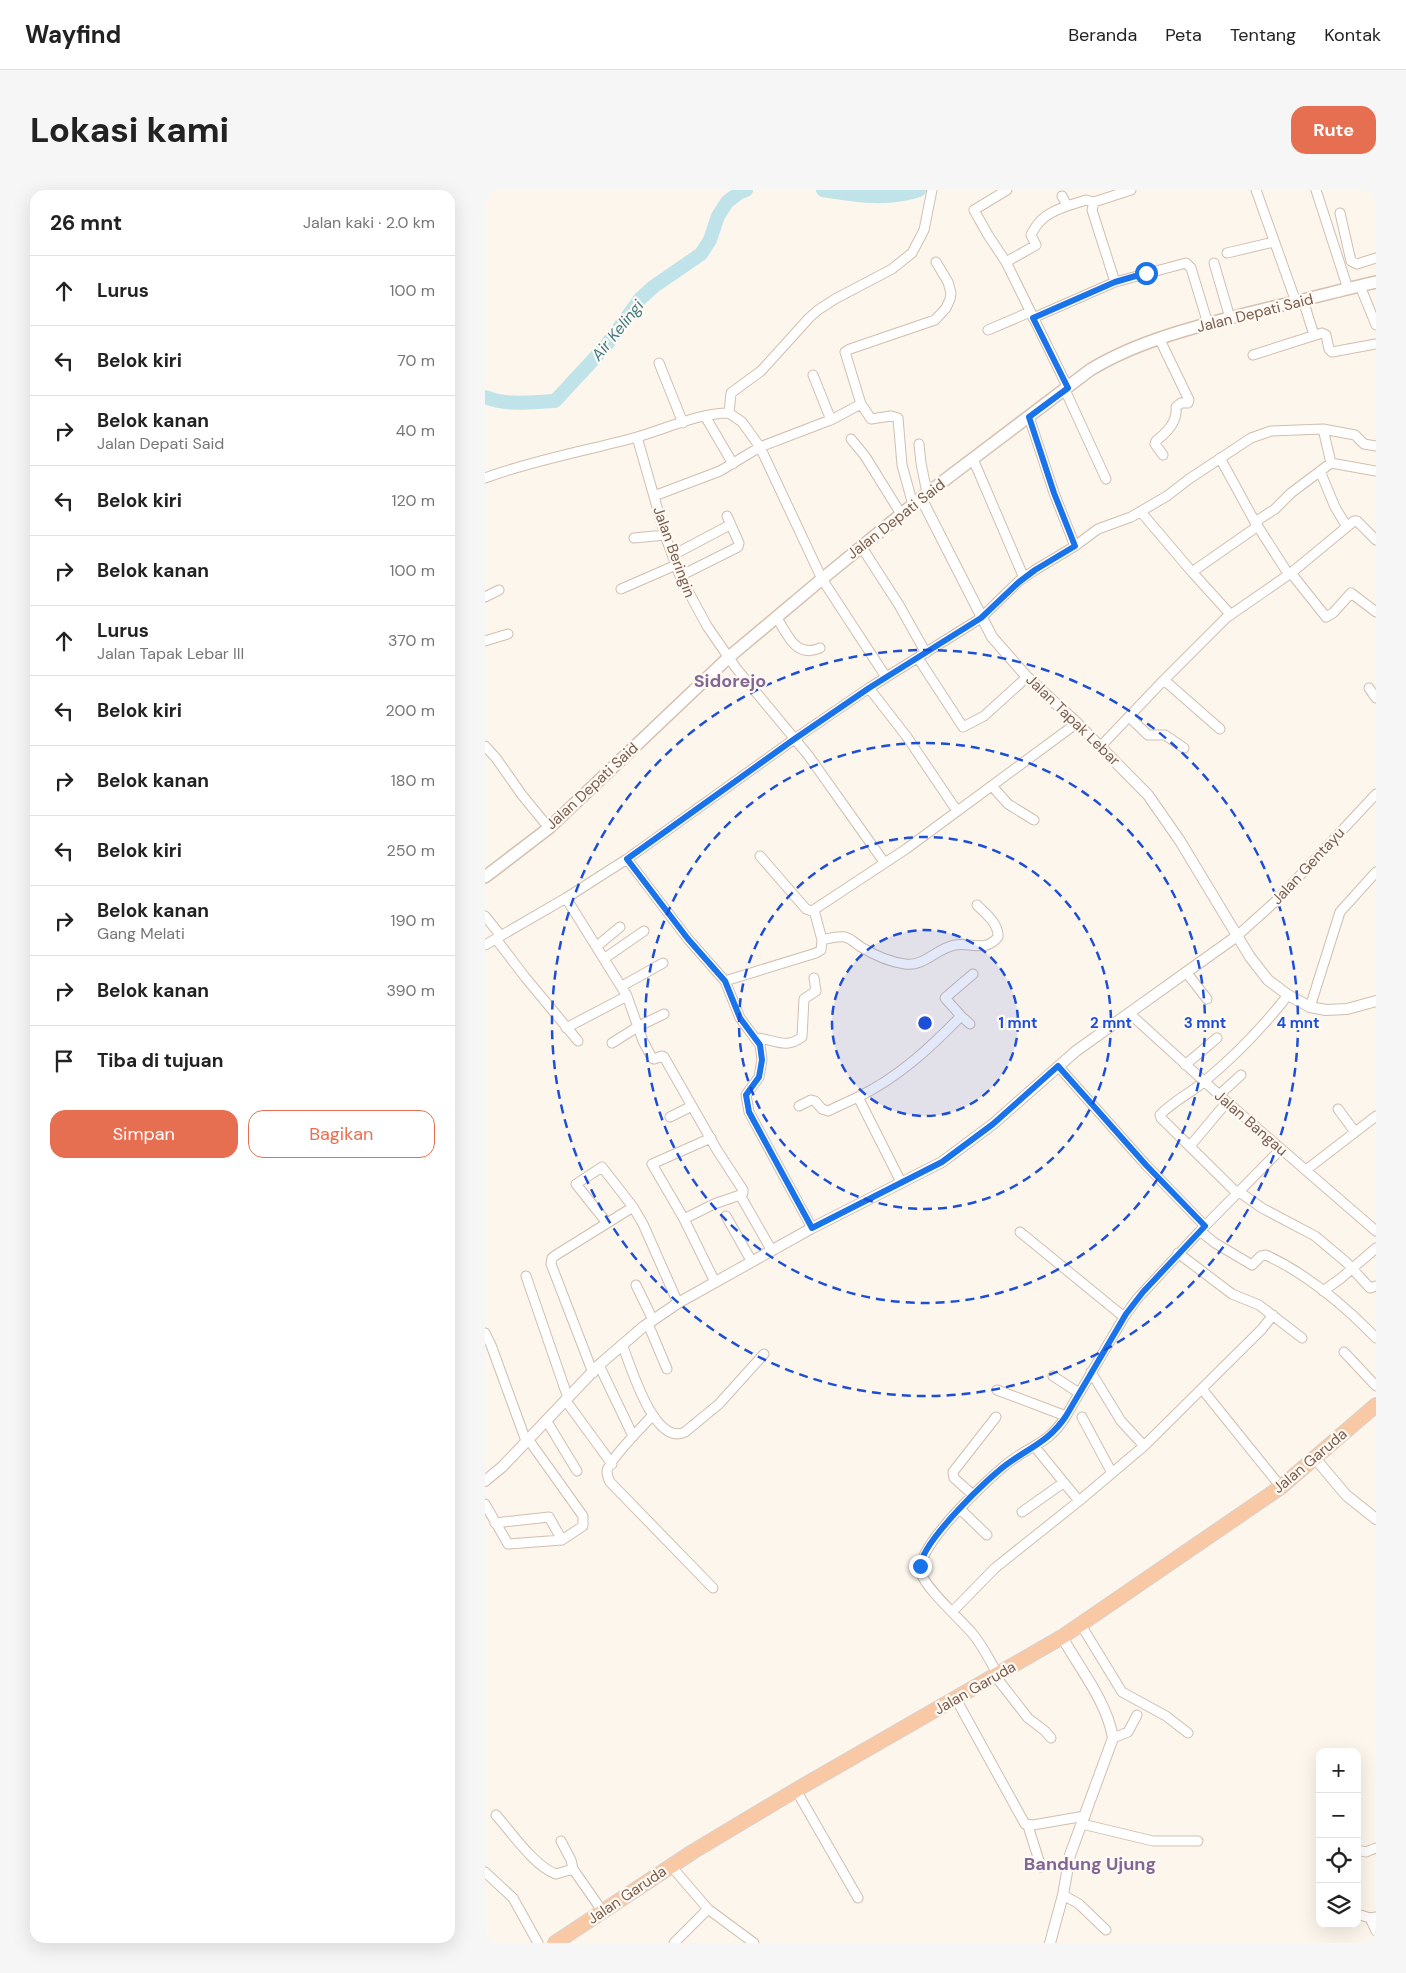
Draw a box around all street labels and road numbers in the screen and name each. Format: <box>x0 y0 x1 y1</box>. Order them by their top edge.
street label: Jalan Depati Said <box>1195 289 1315 337</box>
street label: Jalan Depati Said <box>843 474 949 564</box>
street label: Jalan Beringin <box>648 504 700 600</box>
street label: Jalan Tapak Lebar <box>1022 670 1125 770</box>
street label: Jalan Depati Said <box>542 738 642 834</box>
street label: Jalan Gentayu <box>1267 823 1349 909</box>
street label: Jalan Bangau <box>1210 1086 1292 1160</box>
street label: Jalan Garuda <box>1269 1424 1351 1498</box>
street label: Jalan Garuda <box>931 1657 1019 1719</box>
street label: Jalan Garuda <box>584 1861 670 1929</box>

